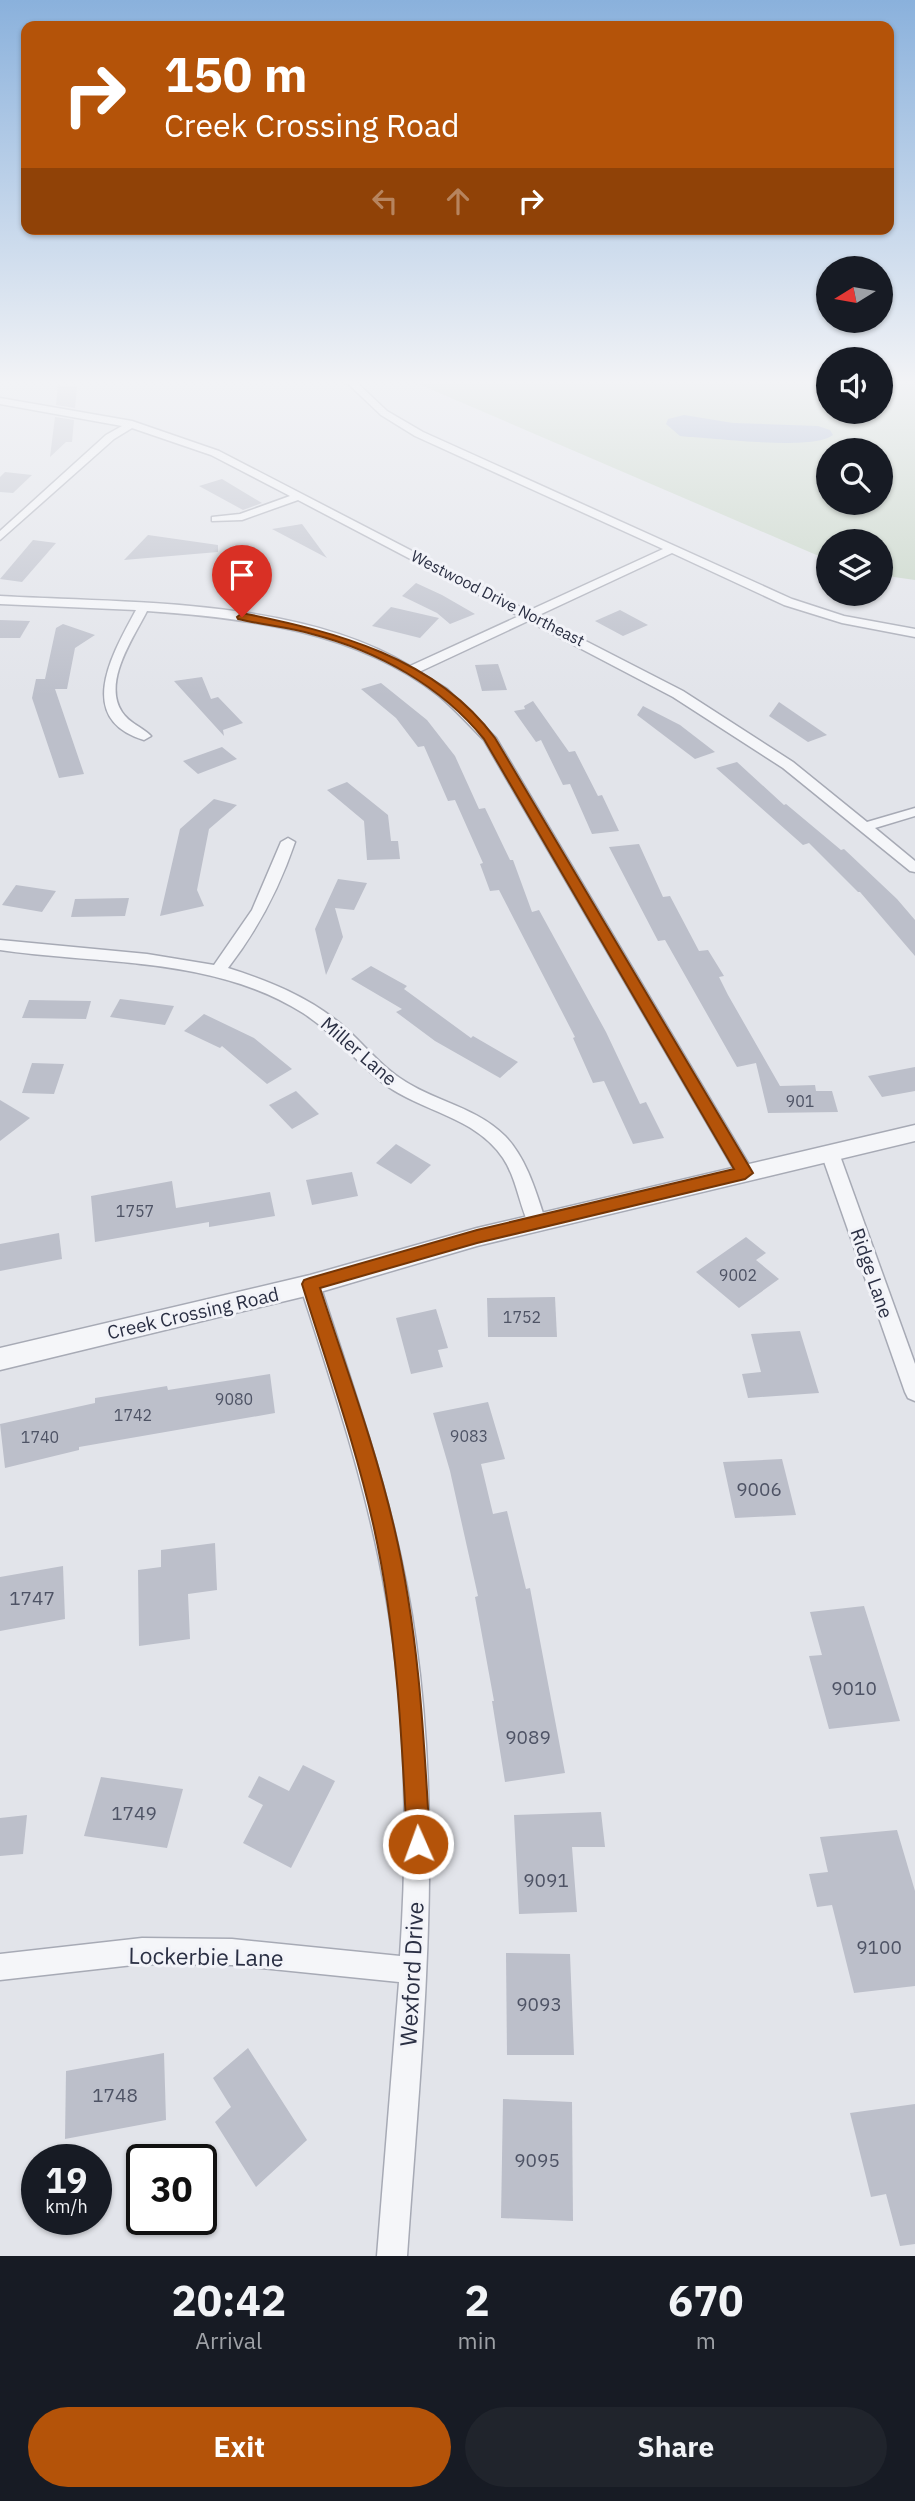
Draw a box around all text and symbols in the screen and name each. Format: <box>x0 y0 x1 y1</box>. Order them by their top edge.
text: 150 m <box>164 42 308 105</box>
icon: right <box>49 49 140 140</box>
text: Creek Crossing Road <box>164 104 460 146</box>
icon: left <box>366 182 404 220</box>
icon: ahead <box>439 182 477 220</box>
icon: right <box>512 182 550 220</box>
north arrow <box>816 256 892 332</box>
map controls <box>816 256 893 606</box>
button: sound <box>816 347 893 424</box>
button: search <box>816 438 893 515</box>
button: layers <box>816 529 893 606</box>
pin <box>212 545 272 617</box>
street label: Westwood Drive Northeast <box>408 546 588 650</box>
icon: arrive <box>223 556 261 594</box>
street label: Miller Lane <box>316 1011 402 1091</box>
house number: 901 <box>786 1091 814 1111</box>
house number: 1757 <box>116 1201 154 1221</box>
street label: Ridge Lane <box>845 1225 899 1321</box>
house number: 9002 <box>719 1265 757 1285</box>
street label: Creek Crossing Road <box>105 1282 281 1344</box>
house number: 1752 <box>503 1307 541 1327</box>
house number: 9080 <box>215 1389 253 1409</box>
house number: 1742 <box>114 1405 152 1425</box>
house number: 9083 <box>450 1426 488 1446</box>
house number: 1740 <box>21 1427 59 1447</box>
house number: 9006 <box>736 1477 782 1501</box>
house number: 1747 <box>9 1586 55 1610</box>
house number: 9010 <box>831 1676 877 1700</box>
house number: 9089 <box>505 1725 551 1749</box>
house number: 1749 <box>111 1801 157 1825</box>
position arrow <box>381 1807 455 1881</box>
house number: 9091 <box>523 1868 569 1892</box>
street label: Wexford Drive <box>392 1901 430 2047</box>
house number: 9100 <box>856 1935 902 1959</box>
street label: Lockerbie Lane <box>128 1940 284 1972</box>
house number: 9093 <box>516 1992 562 2016</box>
house number: 1748 <box>92 2083 138 2107</box>
speed limit sign: 30 <box>126 2144 217 2235</box>
house number: 9095 <box>514 2148 560 2172</box>
text: 19 <box>45 2157 88 2203</box>
text: km/h <box>45 2195 88 2218</box>
text: 20:42 <box>171 2273 286 2328</box>
text: 2 <box>464 2273 490 2328</box>
text: 670 <box>668 2273 744 2328</box>
text: Arrival <box>195 2325 262 2355</box>
text: min <box>458 2325 496 2355</box>
text: m <box>696 2325 716 2355</box>
button: Exit <box>28 2407 451 2487</box>
button: Share <box>465 2407 887 2487</box>

